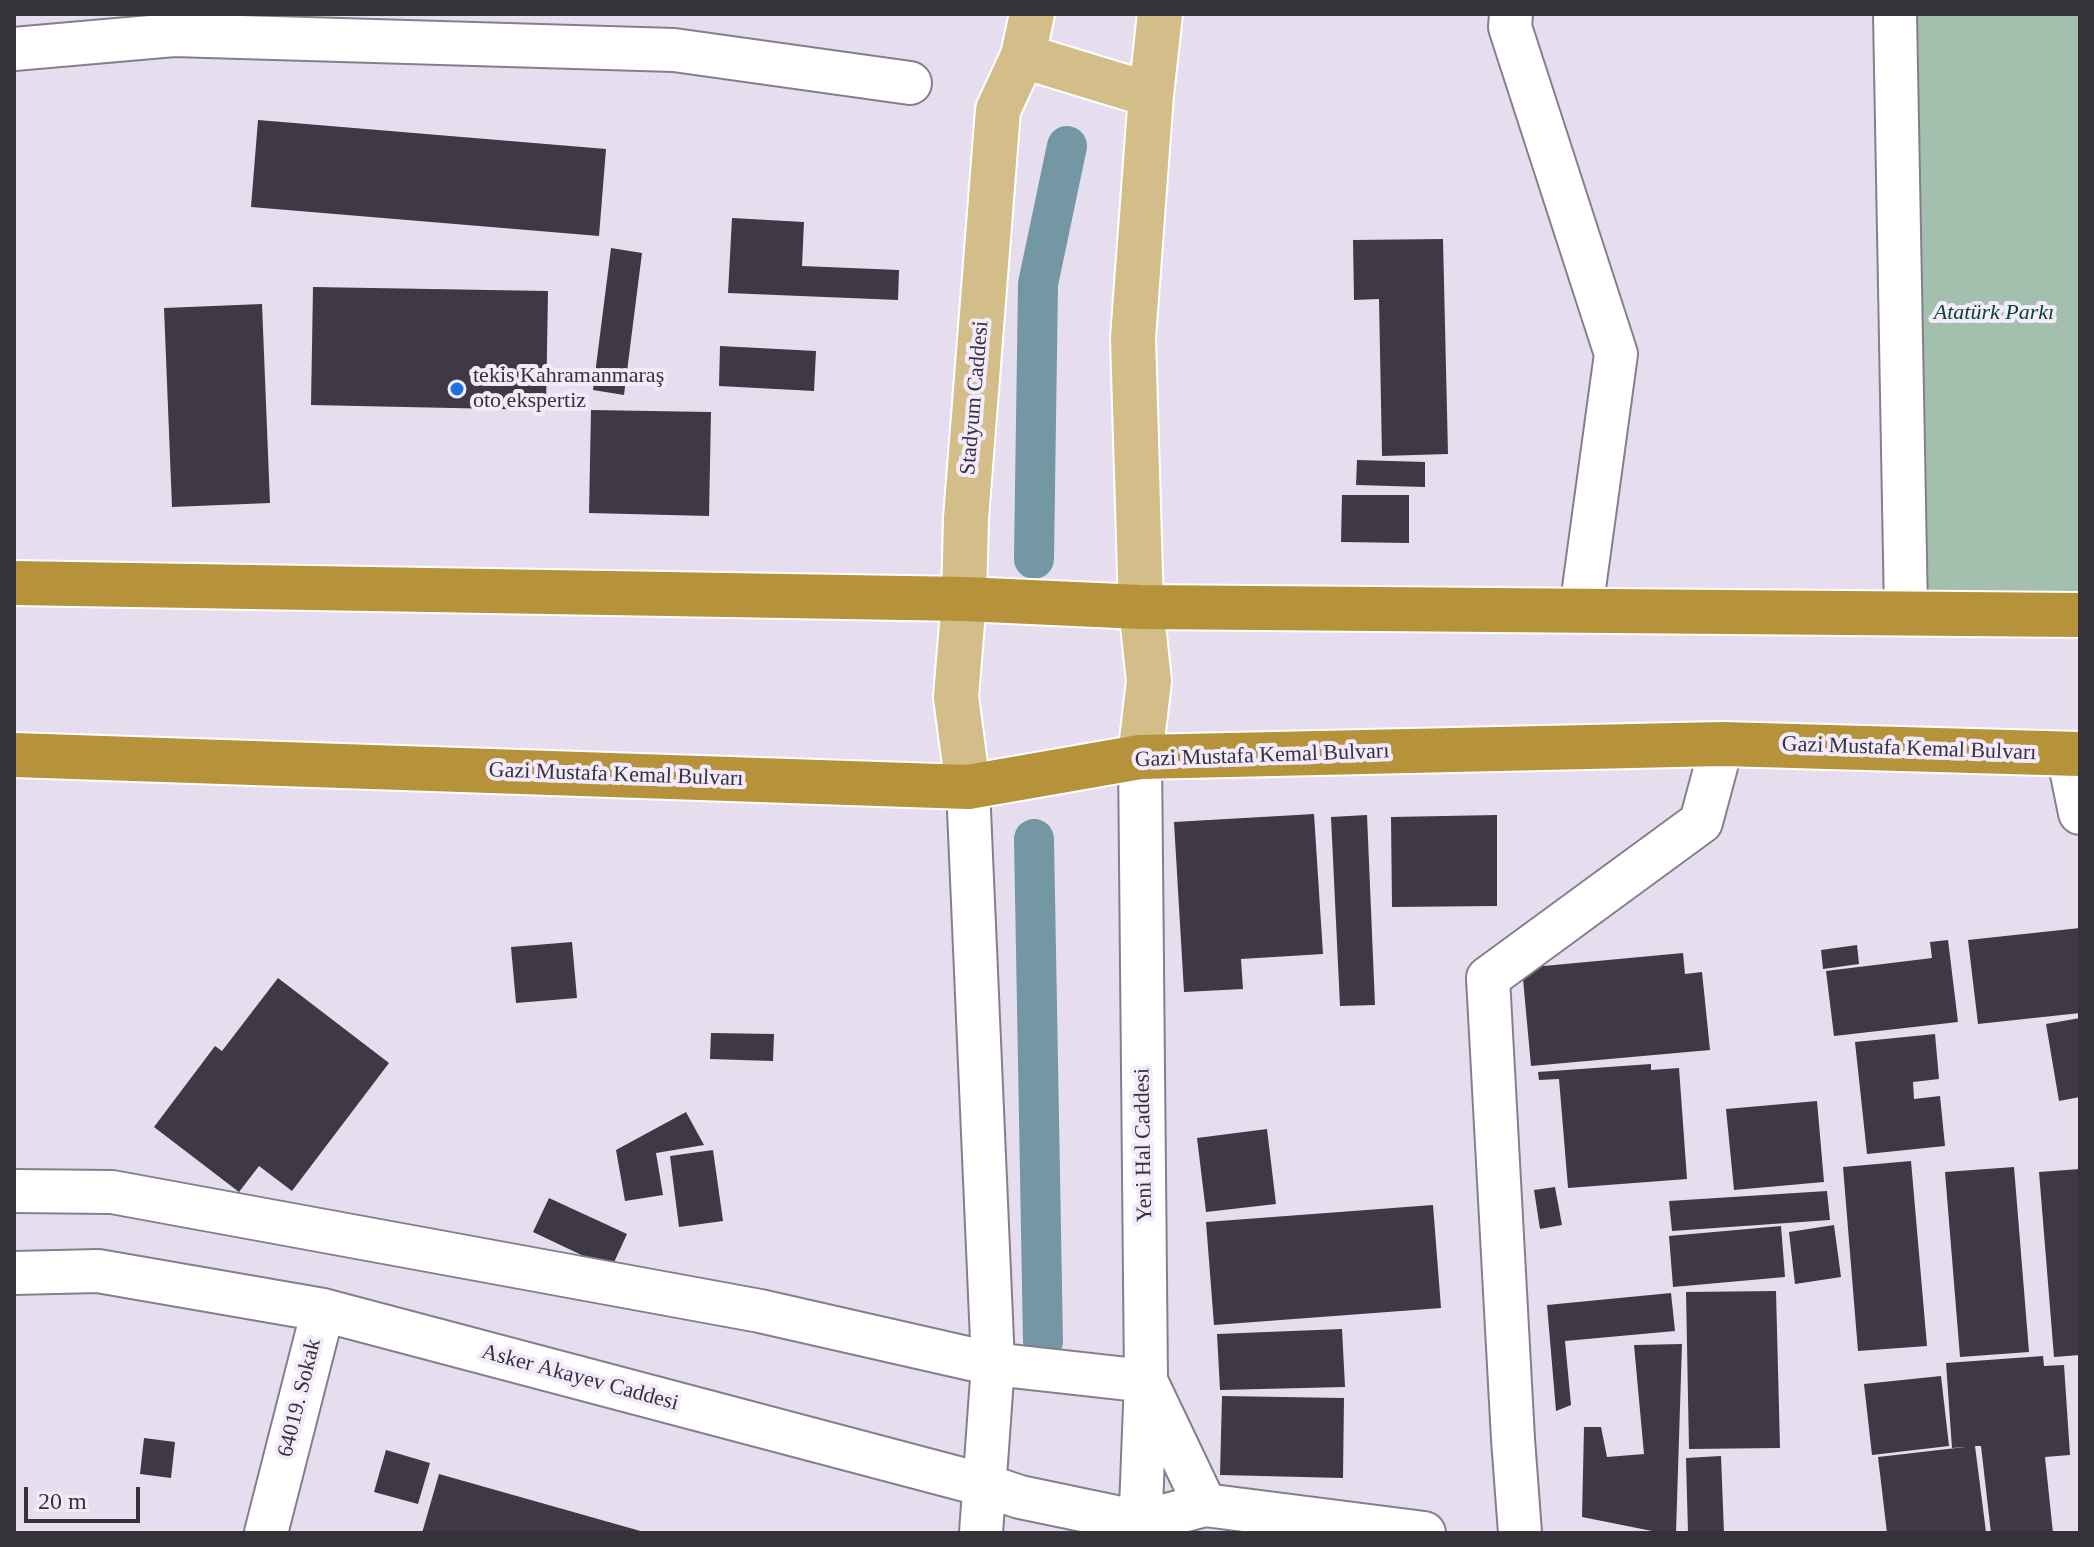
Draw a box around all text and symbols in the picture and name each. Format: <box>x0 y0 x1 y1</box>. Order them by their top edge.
park label: Atatürk Parkı <box>1934 300 2054 326</box>
street label: Stadyum Caddesi <box>955 320 995 476</box>
place label: tekis Kahramanmaraş oto ekspertiz <box>473 363 664 414</box>
marker: tekis Kahramanmaraş oto ekspertiz <box>448 380 466 398</box>
street label: Gazi Mustafa Kemal Bulvarı <box>1781 731 2037 767</box>
street label: Gazi Mustafa Kemal Bulvarı <box>1134 738 1390 774</box>
street label: Gazi Mustafa Kemal Bulvarı <box>488 757 744 793</box>
street label: Yeni Hal Caddesi <box>1129 1068 1159 1222</box>
street label: 64019. Sokak <box>273 1336 327 1460</box>
street label: Asker Akayev Caddesi <box>479 1339 681 1417</box>
scale bar <box>28 1471 144 1521</box>
text: 20 m <box>38 1488 87 1514</box>

